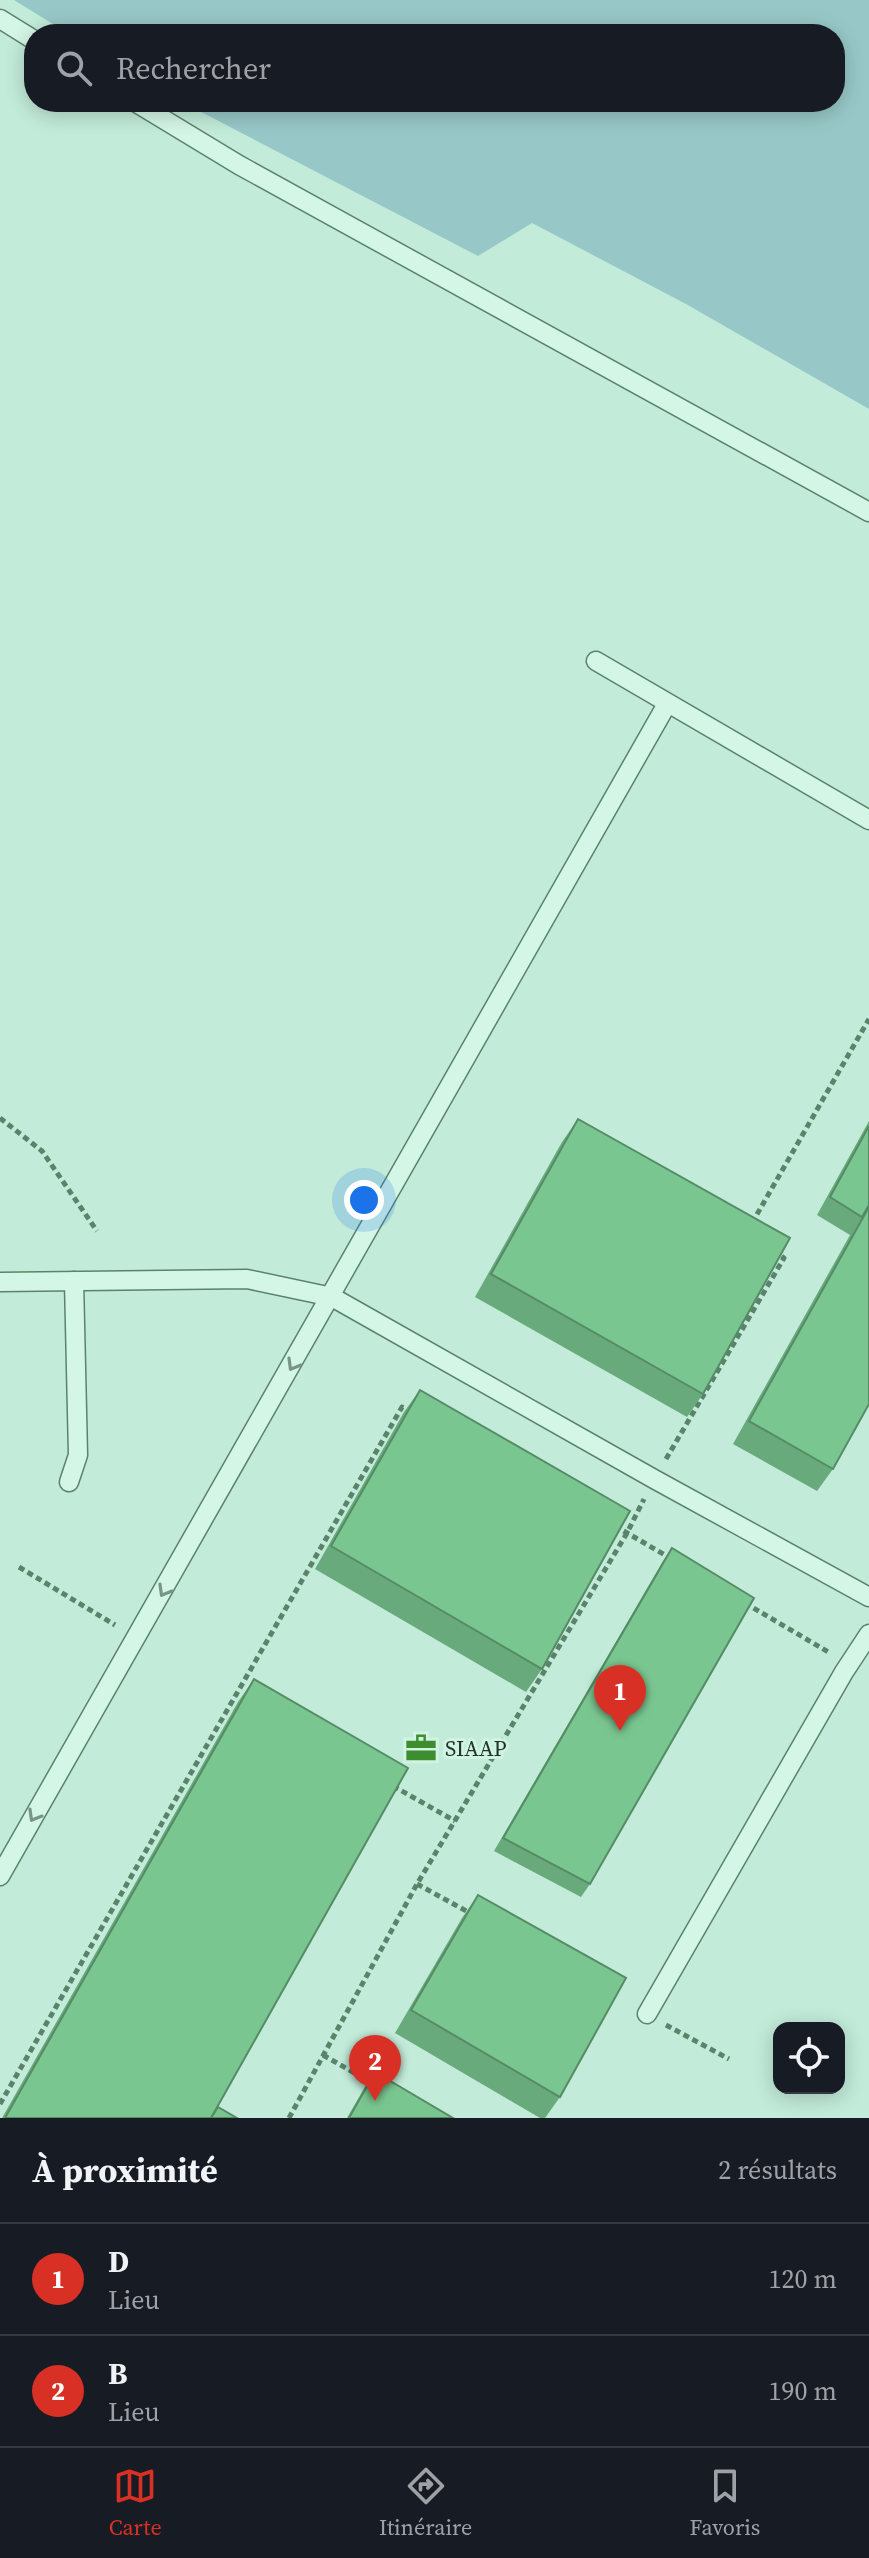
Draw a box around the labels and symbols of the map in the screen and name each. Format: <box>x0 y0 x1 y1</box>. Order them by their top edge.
your location <box>344 1180 384 1220</box>
one-way arrow <box>287 1356 303 1371</box>
one-way arrow <box>158 1582 174 1596</box>
pin: 1 <box>594 1665 646 1731</box>
office icon: SIAAP <box>404 1731 438 1765</box>
place label: SIAAP <box>445 1733 506 1763</box>
one-way arrow <box>28 1807 44 1822</box>
pin: 2 <box>349 2035 401 2101</box>

